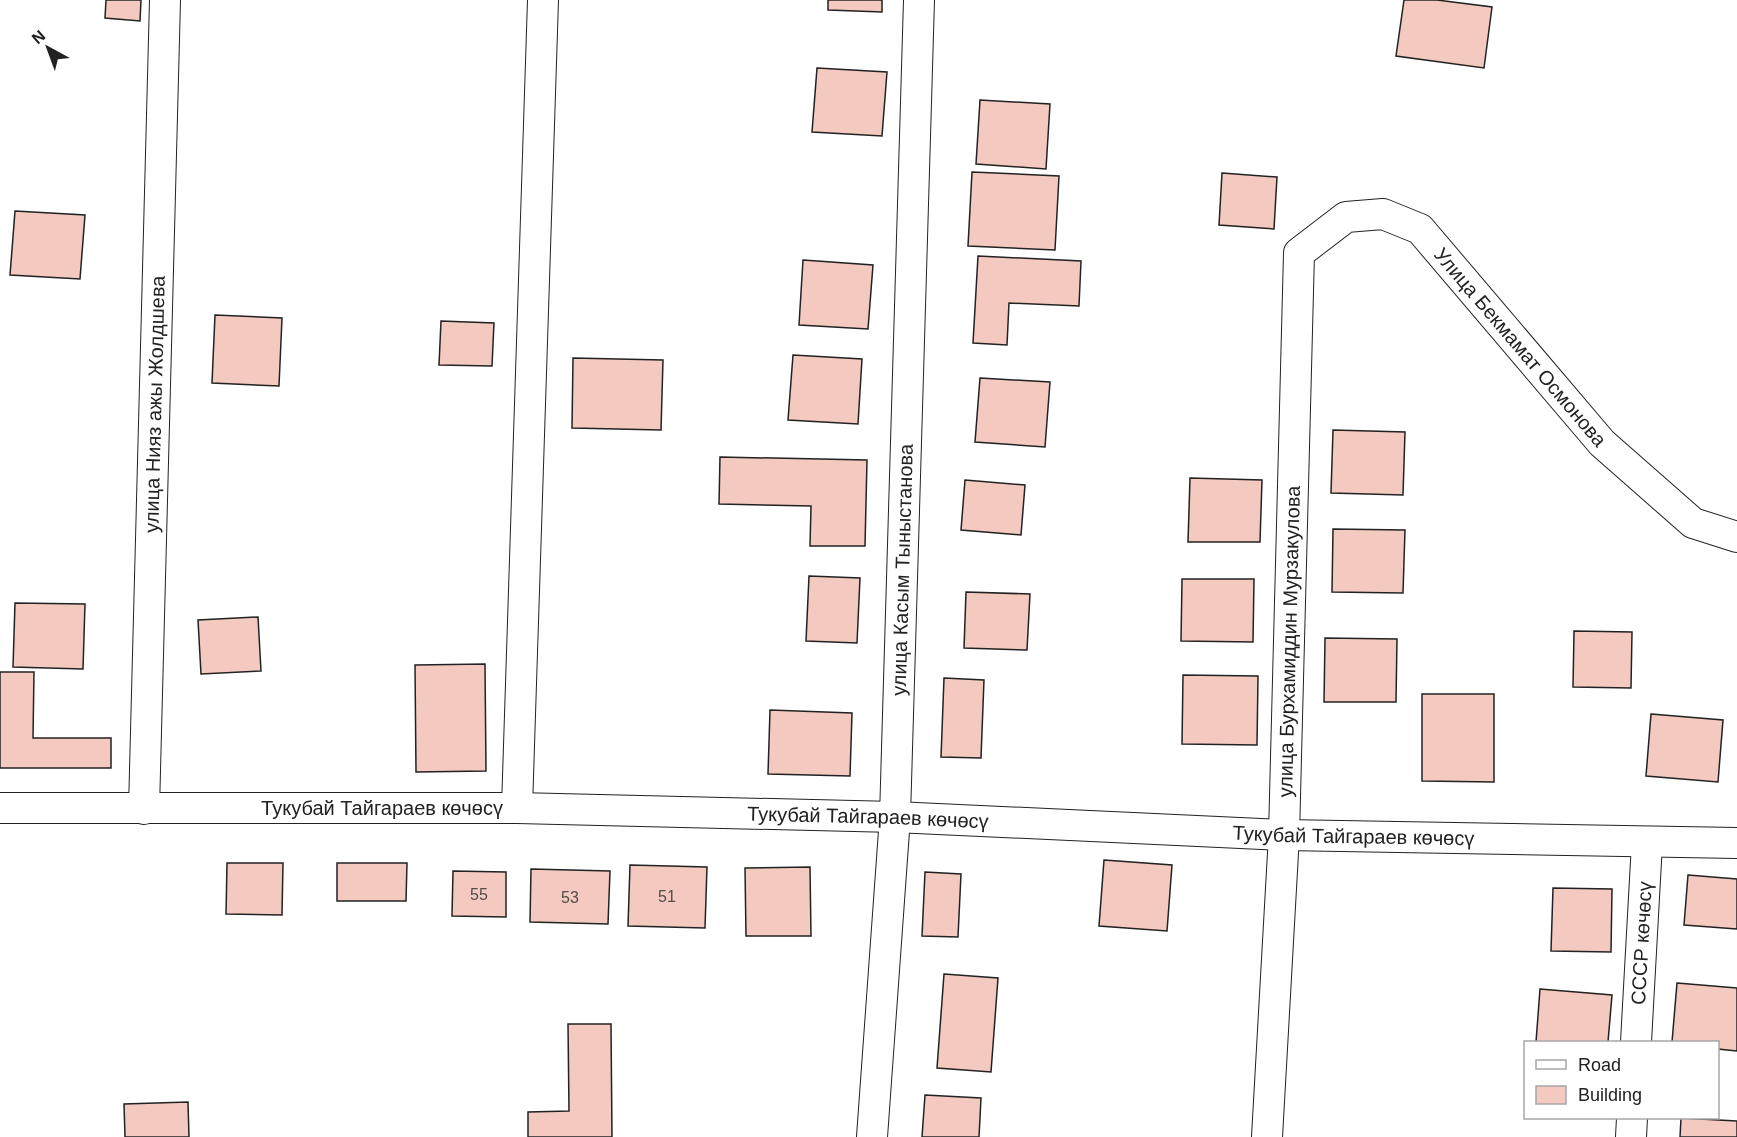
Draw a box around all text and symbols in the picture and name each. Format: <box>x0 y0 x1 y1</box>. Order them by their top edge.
north arrow <box>18 18 78 78</box>
text: N <box>29 27 48 47</box>
street label: Улица Бекмамат Осмонова <box>1430 243 1612 452</box>
street label: улица Нияз ажы Жолдшева <box>140 274 169 533</box>
street label: улица Касым Тыныстанова <box>888 443 917 696</box>
street label: улица Бурхамиддин Мурзакулова <box>1274 484 1304 798</box>
street label: Тукубай Тайгараев көчөсү <box>261 797 503 819</box>
street label: Тукубай Тайгараев көчөсү <box>747 802 989 832</box>
street label: Тукубай Тайгараев көчөсү <box>1232 822 1475 849</box>
street label: СССР көчөсү <box>1627 881 1656 1006</box>
house number: 55 <box>470 886 488 903</box>
house number: 51 <box>658 888 676 905</box>
house number: 53 <box>561 889 579 906</box>
legend <box>1524 1041 1719 1119</box>
text: Road <box>1578 1055 1621 1075</box>
text: Building <box>1578 1085 1642 1105</box>

